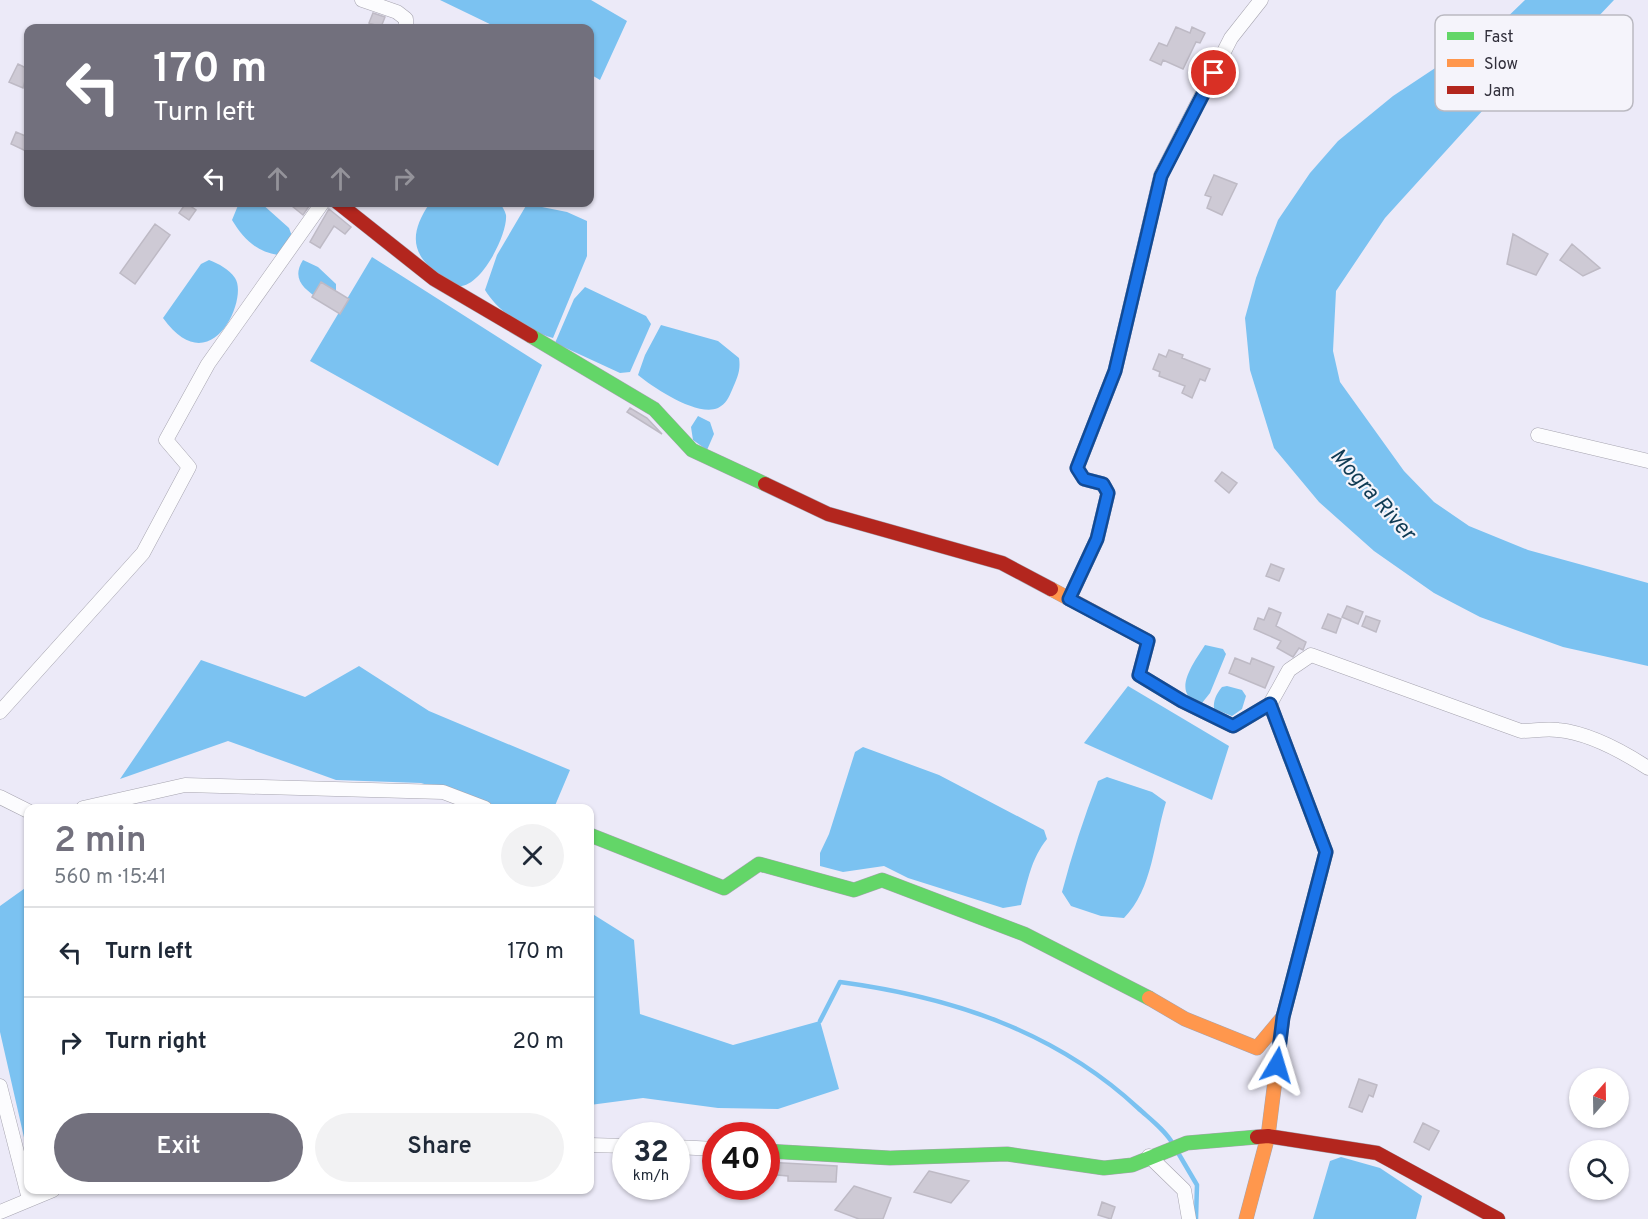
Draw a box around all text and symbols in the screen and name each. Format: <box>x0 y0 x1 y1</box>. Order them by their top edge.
legend <box>1435 15 1633 111</box>
text: Fast <box>1484 28 1514 48</box>
text: 170 m <box>153 44 267 97</box>
pin <box>1188 47 1239 98</box>
icon: left <box>54 48 132 126</box>
text: Slow <box>1484 55 1518 75</box>
icon: arrive <box>1197 56 1230 89</box>
text: Jam <box>1484 82 1515 102</box>
text: Turn left <box>153 96 255 130</box>
icon: left <box>198 162 231 195</box>
icon: ahead <box>261 162 294 195</box>
icon: ahead <box>324 162 357 195</box>
icon: right <box>387 162 420 195</box>
water label: Mogra River <box>1323 443 1422 548</box>
text: 2 min <box>54 819 147 865</box>
button: close <box>501 824 564 887</box>
text: 560 m · 15:41 <box>54 865 167 891</box>
icon: left <box>54 936 87 969</box>
text: Turn left <box>105 939 193 966</box>
text: 170 m <box>507 939 564 966</box>
icon: right <box>54 1026 87 1059</box>
text: Turn right <box>105 1029 207 1056</box>
text: 20 m <box>513 1029 564 1056</box>
position arrow <box>1245 1033 1309 1097</box>
north arrow <box>1569 1068 1629 1128</box>
map controls <box>1569 1068 1629 1200</box>
button: Exit <box>54 1113 303 1182</box>
button: Share <box>315 1113 564 1182</box>
speed limit sign: 40 <box>702 1122 780 1200</box>
text: 32 <box>633 1135 669 1172</box>
button: search <box>1569 1140 1629 1200</box>
text: km/h <box>633 1167 669 1186</box>

